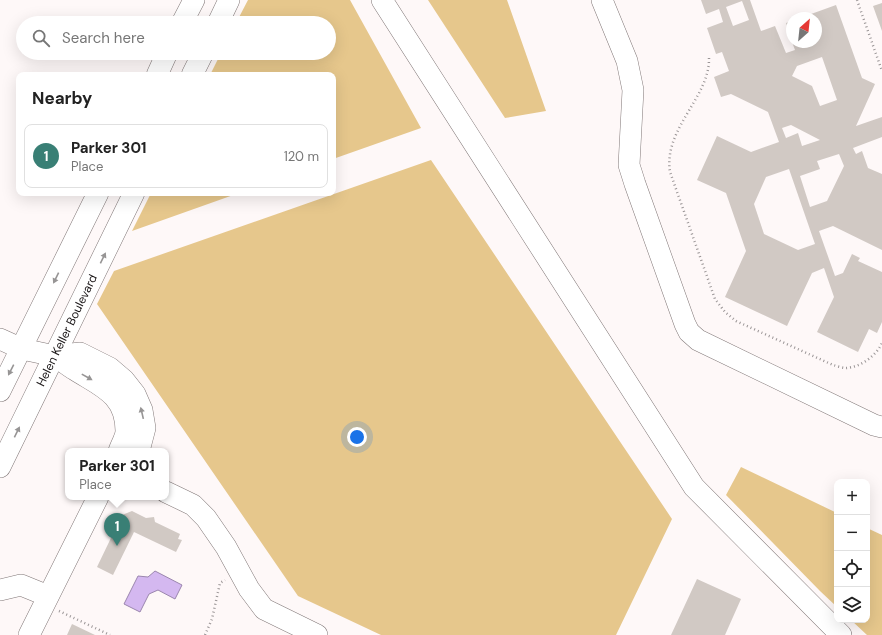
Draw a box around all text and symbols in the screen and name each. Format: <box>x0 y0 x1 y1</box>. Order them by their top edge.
north arrow <box>786 12 822 48</box>
search box <box>16 16 336 60</box>
icon: search <box>30 27 52 49</box>
text: Search here <box>62 28 145 48</box>
text: Nearby <box>32 87 92 109</box>
text: Parker 301 <box>71 138 146 158</box>
text: 1 <box>44 148 48 165</box>
text: 120 m <box>284 148 319 165</box>
text: Place <box>71 158 103 175</box>
one-way arrow <box>99 252 106 264</box>
street label: Helen Keller Boulevard <box>33 272 101 389</box>
one-way arrow <box>53 272 59 284</box>
one-way arrow <box>8 364 14 376</box>
one-way arrow <box>81 373 93 380</box>
one-way arrow <box>138 407 144 419</box>
one-way arrow <box>14 426 20 438</box>
your location <box>347 427 367 447</box>
popup <box>65 448 169 500</box>
text: Parker 301 <box>79 456 155 476</box>
text: Place <box>79 476 112 493</box>
map controls <box>834 479 870 623</box>
button: + <box>834 479 870 515</box>
pin: 1 <box>104 513 130 546</box>
button: − <box>834 515 870 551</box>
button: locate <box>834 551 870 587</box>
button: layers <box>834 587 870 623</box>

